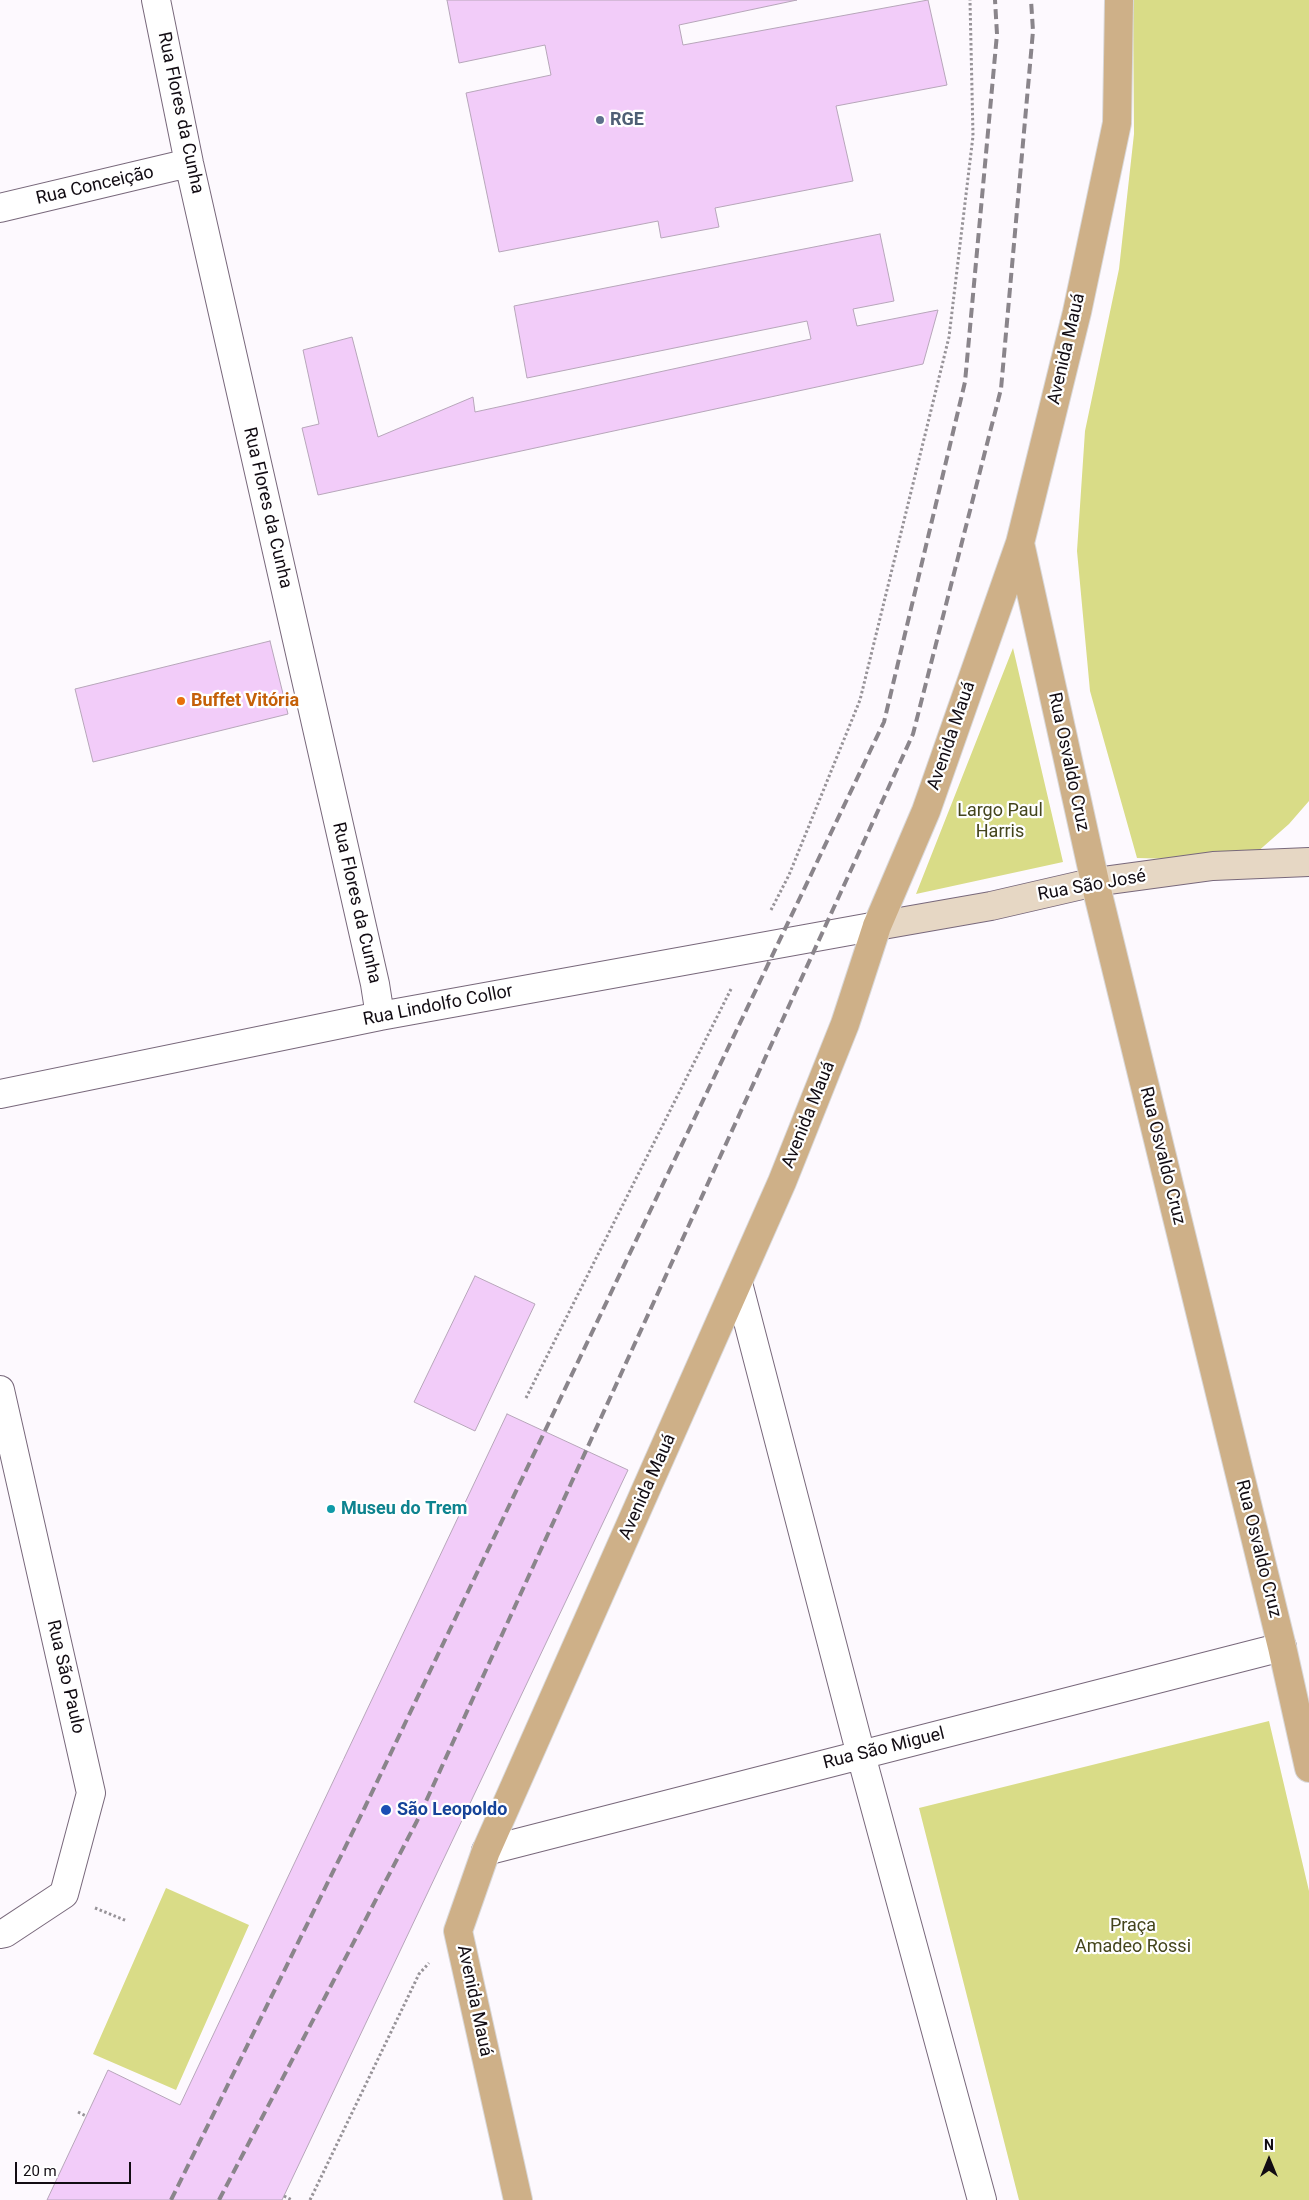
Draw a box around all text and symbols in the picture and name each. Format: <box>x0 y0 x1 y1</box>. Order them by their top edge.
street label: Rua Flores da Cunha <box>152 30 208 196</box>
place label: RGE <box>610 109 644 131</box>
marker: RGE <box>594 114 606 126</box>
street label: Rua Conceição <box>34 162 156 210</box>
street label: Avenida Mauá <box>1044 291 1090 407</box>
street label: Rua Flores da Cunha <box>238 425 296 591</box>
street label: Avenida Mauá <box>923 679 981 793</box>
place label: Buffet Vitória <box>191 690 299 712</box>
street label: Rua Osvaldo Cruz <box>1043 691 1093 833</box>
marker: Buffet Vitória <box>175 695 187 707</box>
park label: Largo Paul Harris <box>957 800 1043 842</box>
street label: Rua Flores da Cunha <box>327 820 385 986</box>
street label: Rua São José <box>1036 866 1148 906</box>
street label: Rua Lindolfo Collor <box>361 981 515 1031</box>
street label: Avenida Mauá <box>778 1058 840 1172</box>
street label: Rua Osvaldo Cruz <box>1134 1085 1190 1227</box>
street label: Avenida Mauá <box>615 1431 681 1543</box>
street label: Rua Osvaldo Cruz <box>1230 1478 1286 1620</box>
place label: Museu do Trem <box>341 1498 467 1520</box>
marker: Museu do Trem <box>325 1503 337 1515</box>
street label: Rua São Paulo <box>41 1618 89 1736</box>
street label: Rua São Miguel <box>821 1723 947 1775</box>
place label: São Leopoldo <box>397 1799 507 1821</box>
marker: São Leopoldo <box>379 1803 393 1817</box>
park label: Praça Amadeo Rossi <box>1075 1915 1191 1958</box>
street label: Avenida Mauá <box>452 1943 496 2059</box>
north arrow <box>1244 2135 1294 2185</box>
text: N <box>1264 2137 1274 2153</box>
scale bar <box>18 2152 134 2184</box>
text: 20 m <box>23 2162 57 2180</box>

